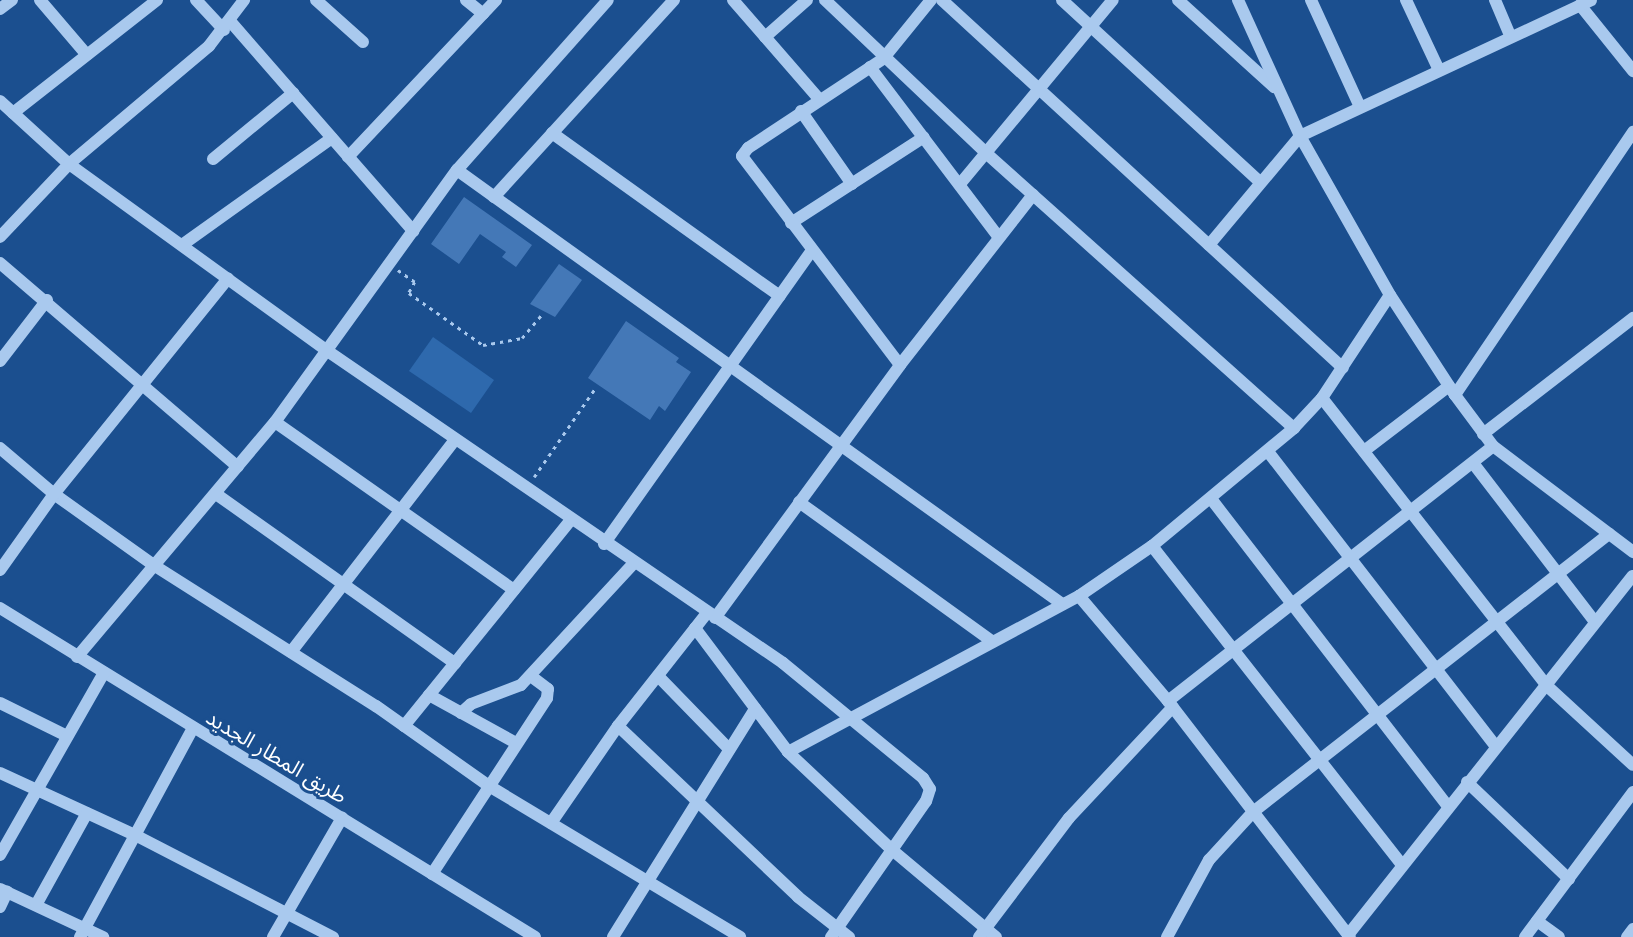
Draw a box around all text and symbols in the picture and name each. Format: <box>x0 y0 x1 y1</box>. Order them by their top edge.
street label: طريق المطار الجديد <box>202 704 352 808</box>

